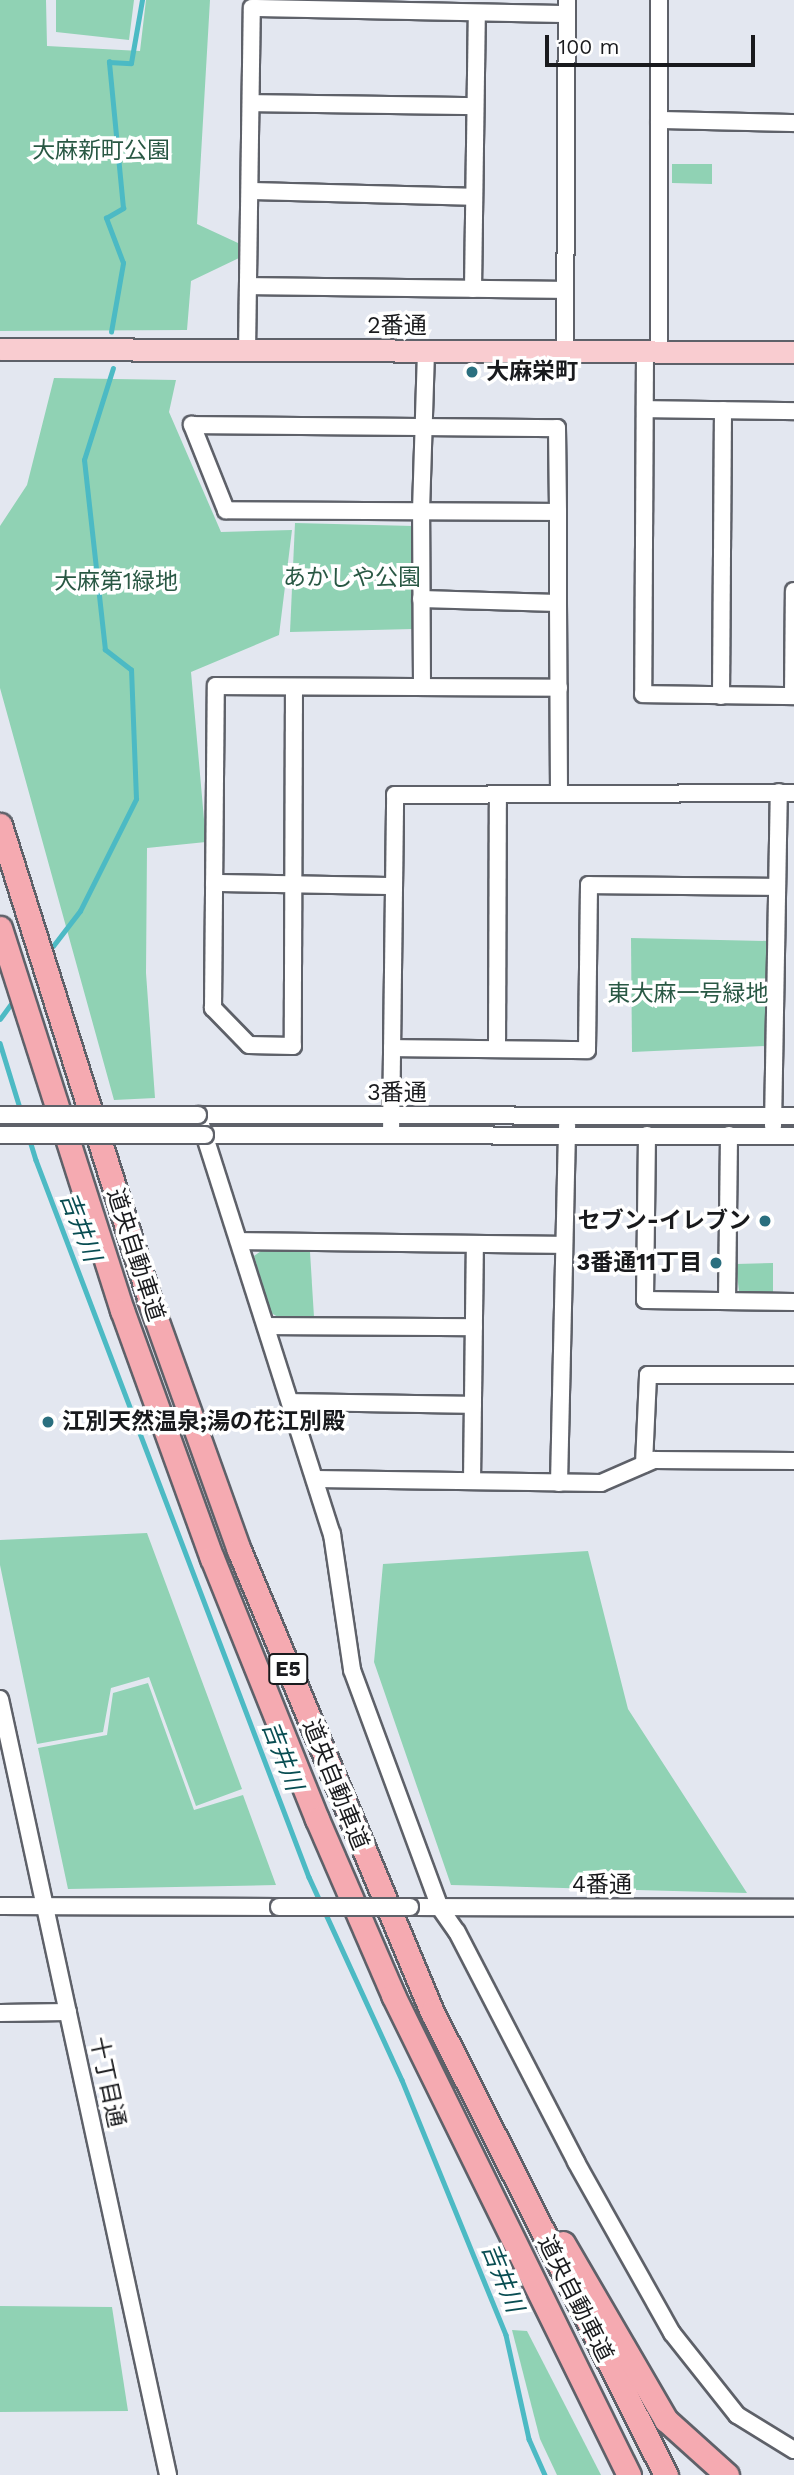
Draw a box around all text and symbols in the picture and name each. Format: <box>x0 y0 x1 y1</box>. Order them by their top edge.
scale bar <box>549 21 759 65</box>
text: 100 m <box>558 34 620 59</box>
park label: 大麻新町公園 <box>32 137 170 165</box>
street label: 2番通 <box>367 312 427 340</box>
place label: 大麻栄町 <box>486 358 578 386</box>
marker: 大麻栄町 <box>464 364 480 380</box>
park label: あかしや公園 <box>283 564 421 592</box>
park label: 大麻第1緑地 <box>54 568 178 596</box>
park label: 東大麻一号緑地 <box>608 980 768 1008</box>
street label: 3番通 <box>367 1079 427 1107</box>
street label: 道央自動車道 <box>101 1185 169 1325</box>
water label: 吉井川 <box>54 1188 106 1266</box>
place label: セブン-イレブン <box>578 1207 751 1235</box>
marker: セブン-イレブン <box>757 1213 773 1229</box>
place label: 3番通11丁目 <box>577 1249 702 1277</box>
marker: 3番通11丁目 <box>708 1255 724 1271</box>
place label: 江別天然温泉;湯の花江別殿 <box>62 1408 345 1436</box>
marker: 江別天然温泉;湯の花江別殿 <box>40 1414 56 1430</box>
road number: E5 <box>267 1652 309 1686</box>
street label: 道央自動車道 <box>296 1716 374 1854</box>
water label: 吉井川 <box>256 1717 308 1795</box>
street label: 4番通 <box>572 1871 632 1899</box>
street label: 十丁目通 <box>84 2034 130 2130</box>
street label: 道央自動車道 <box>531 2231 619 2367</box>
water label: 吉井川 <box>475 2239 529 2317</box>

